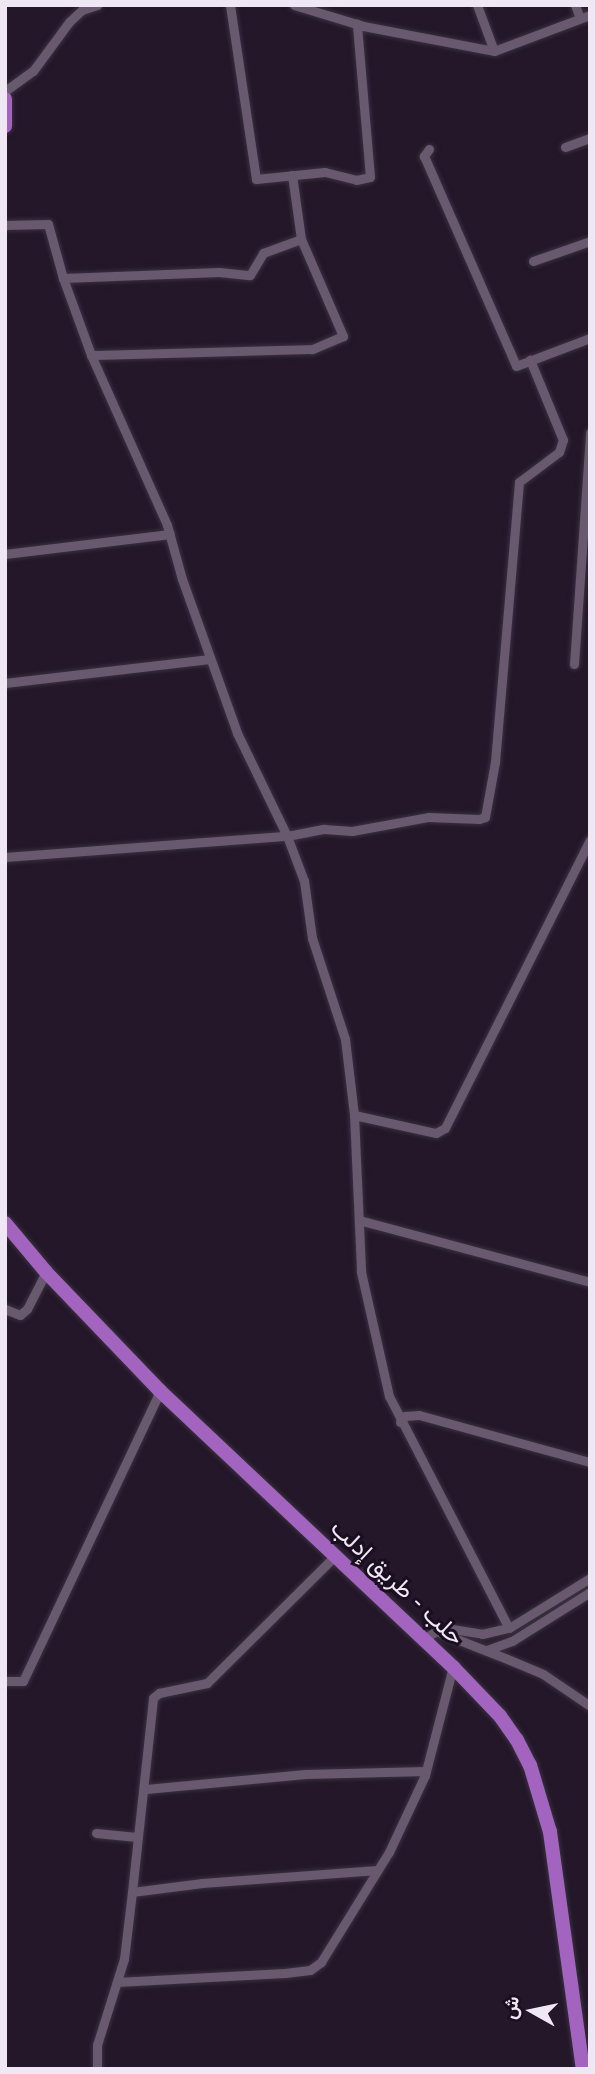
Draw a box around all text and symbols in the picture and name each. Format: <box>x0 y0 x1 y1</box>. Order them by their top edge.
street label: حلب - طريق إدلب <box>324 1514 470 1652</box>
north arrow <box>497 1976 567 2046</box>
text: ش <box>499 1995 524 2021</box>

